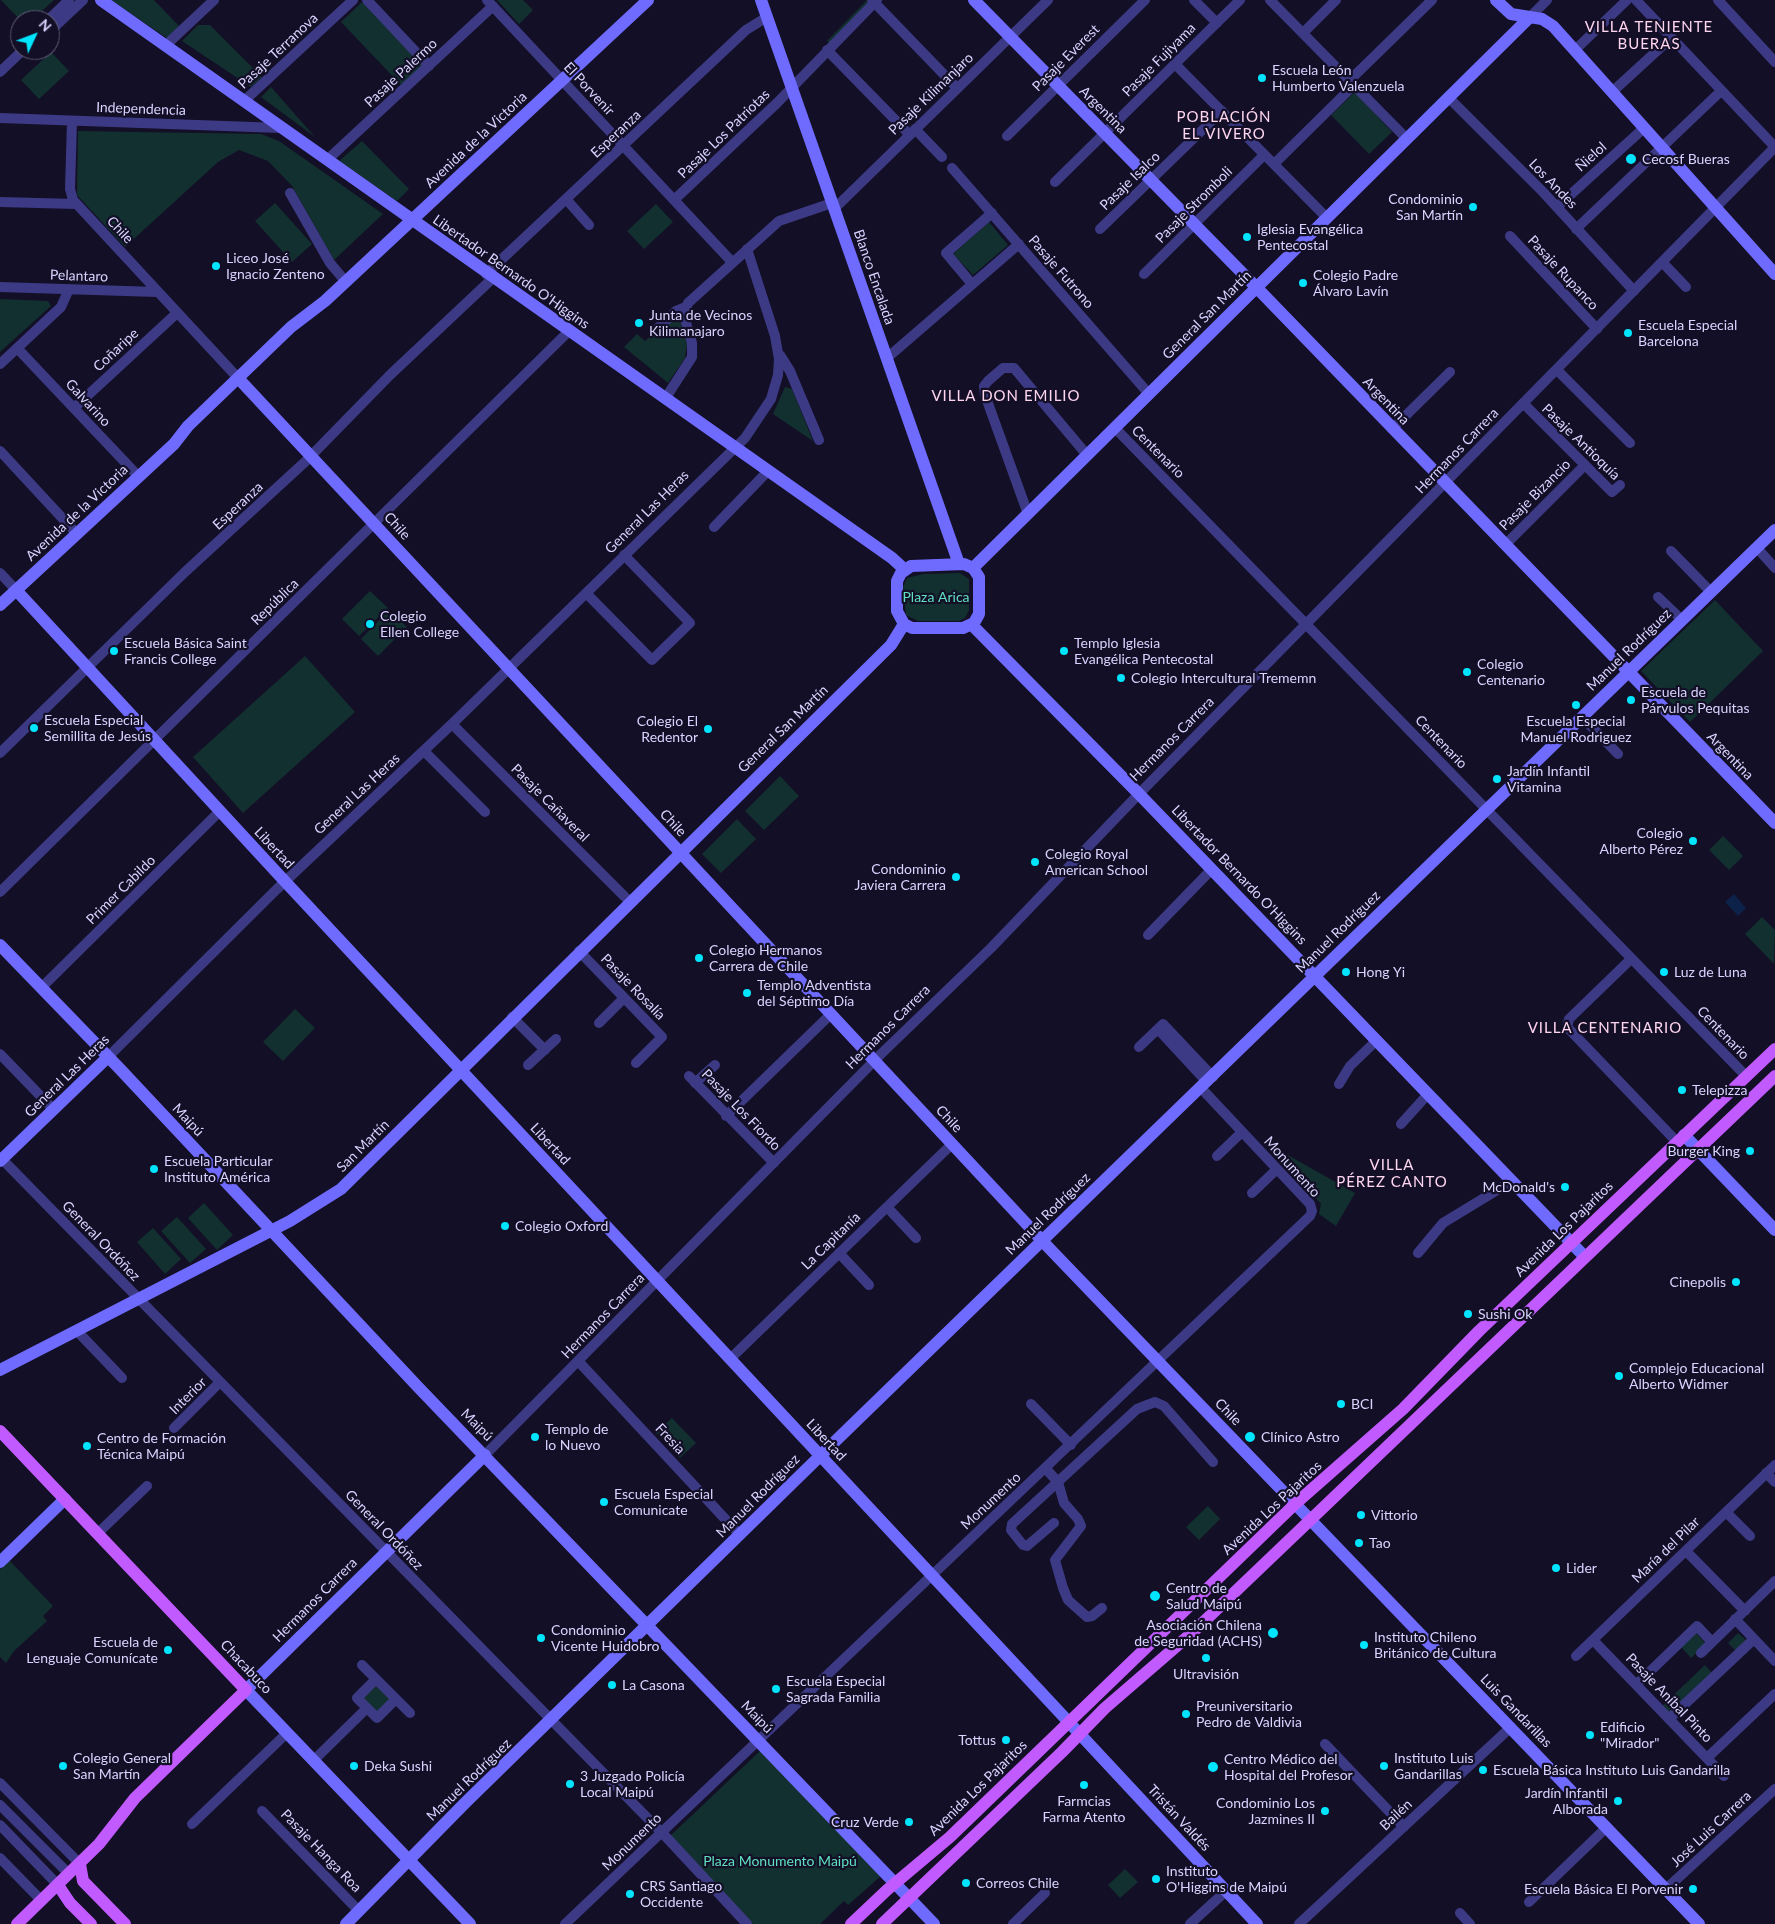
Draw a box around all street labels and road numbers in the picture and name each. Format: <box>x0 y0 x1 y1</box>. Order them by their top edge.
street label: Pasaje Terranova <box>235 10 321 92</box>
street label: Pasaje Fujiyama <box>1119 20 1199 100</box>
street label: Pasaje Everest <box>1029 21 1103 95</box>
street label: Pasaje Palermo <box>361 35 441 111</box>
street label: Pasaje Kilimanjaro <box>885 49 977 139</box>
street label: El Porvenir <box>560 59 618 119</box>
street label: Argentina <box>1076 83 1130 137</box>
street label: Pasaje Los Patriotas <box>675 86 773 182</box>
street label: Avenida de la Victoria <box>421 88 531 192</box>
street label: Independencia <box>96 99 186 119</box>
street label: Esperanza <box>587 107 645 161</box>
street label: Ñielol <box>1572 139 1610 175</box>
street label: Pasaje Isalco <box>1096 148 1164 214</box>
street label: Los Andes <box>1525 156 1581 212</box>
street label: Pasaje Stromboli <box>1152 163 1236 247</box>
street label: Libertador Bernardo O'Higgins <box>429 211 593 333</box>
street label: Chile <box>103 213 137 247</box>
street label: Blanco Encalada <box>850 227 898 327</box>
street label: Pasaje Futrono <box>1025 232 1097 312</box>
street label: Pasaje Rupanco <box>1524 232 1602 314</box>
street label: Pelantaro <box>50 267 108 285</box>
street label: General San Martín <box>1159 267 1255 363</box>
street label: Coñaripe <box>90 325 142 375</box>
street label: Argentina <box>1359 374 1413 428</box>
street label: Galvarino <box>62 376 114 430</box>
street label: Pasaje Antioquía <box>1538 400 1624 484</box>
street label: Hermanos Carrera <box>1412 405 1502 497</box>
street label: Centenario <box>1128 422 1188 482</box>
street label: Pasaje Bizancio <box>1496 456 1574 534</box>
street label: Avenida de la Victoria <box>22 461 132 565</box>
street label: General Las Heras <box>602 467 692 557</box>
street label: Esperanza <box>209 479 267 533</box>
street label: Chile <box>380 509 414 543</box>
street label: República <box>248 575 302 629</box>
street label: Manuel Rodríguez <box>1583 605 1675 695</box>
street label: General San Martín <box>734 682 832 776</box>
street label: Hermanos Carrera <box>1126 693 1218 785</box>
street label: Centenario <box>1411 712 1471 772</box>
street label: Argentina <box>1703 729 1757 783</box>
street label: General Las Heras <box>311 750 403 838</box>
street label: Pasaje Cañaveral <box>508 761 592 845</box>
street label: Libertador Bernardo O'Higgins <box>1168 802 1310 948</box>
street label: Chile <box>656 806 690 840</box>
street label: Libertad <box>251 824 297 872</box>
street label: Primer Cabildo <box>83 852 159 928</box>
street label: Manuel Rodríguez <box>1292 887 1384 977</box>
street label: Pasaje Rosalía <box>597 950 669 1024</box>
street label: Hermanos Carrera <box>842 981 934 1073</box>
street label: Centenario <box>1693 1003 1753 1063</box>
street label: General Las Heras <box>21 1031 113 1121</box>
street label: Pasaje Los Fiordo <box>698 1066 784 1154</box>
street label: Maipú <box>169 1100 207 1140</box>
street label: Chile <box>932 1102 966 1136</box>
street label: San Martín <box>333 1116 393 1176</box>
street label: Libertad <box>527 1120 573 1168</box>
street label: Monumento <box>1260 1133 1324 1201</box>
street label: Manuel Rodríguez <box>1002 1169 1094 1259</box>
street label: Avenida Los Pajaritos <box>1511 1178 1617 1280</box>
street label: General Ordóñez <box>59 1197 143 1285</box>
street label: La Capitanía <box>798 1209 864 1273</box>
street label: Hermanos Carrera <box>558 1270 648 1362</box>
street label: Interior <box>166 1374 210 1418</box>
street label: Chile <box>1211 1395 1245 1429</box>
street label: Maipú <box>457 1405 497 1445</box>
street label: Libertad <box>803 1416 849 1464</box>
street label: Fresia <box>652 1420 688 1458</box>
street label: Manuel Rodríguez <box>713 1451 803 1541</box>
street label: Avenida Los Pajaritos <box>1219 1458 1325 1558</box>
street label: Monumento <box>958 1469 1024 1533</box>
street label: General Ordóñez <box>342 1486 426 1574</box>
street label: María del Pilar <box>1629 1513 1703 1587</box>
street label: Hermanos Carrera <box>269 1554 361 1646</box>
street label: Chacabuco <box>217 1636 275 1698</box>
street label: Pasaje Aníbal Pinto <box>1622 1650 1716 1746</box>
street label: Luis Gandarillas <box>1477 1671 1555 1751</box>
street label: Maipú <box>737 1697 777 1737</box>
street label: Manuel Rodríguez <box>423 1735 515 1825</box>
street label: Avenida Los Pajaritos <box>925 1737 1031 1839</box>
street label: Tristán Valdés <box>1144 1781 1214 1855</box>
street label: José Luis Carrera <box>1667 1787 1755 1871</box>
street label: Bailén <box>1376 1796 1416 1834</box>
street label: Pasaje Hanga Roa <box>277 1806 365 1896</box>
street label: Monumento <box>599 1810 665 1874</box>

